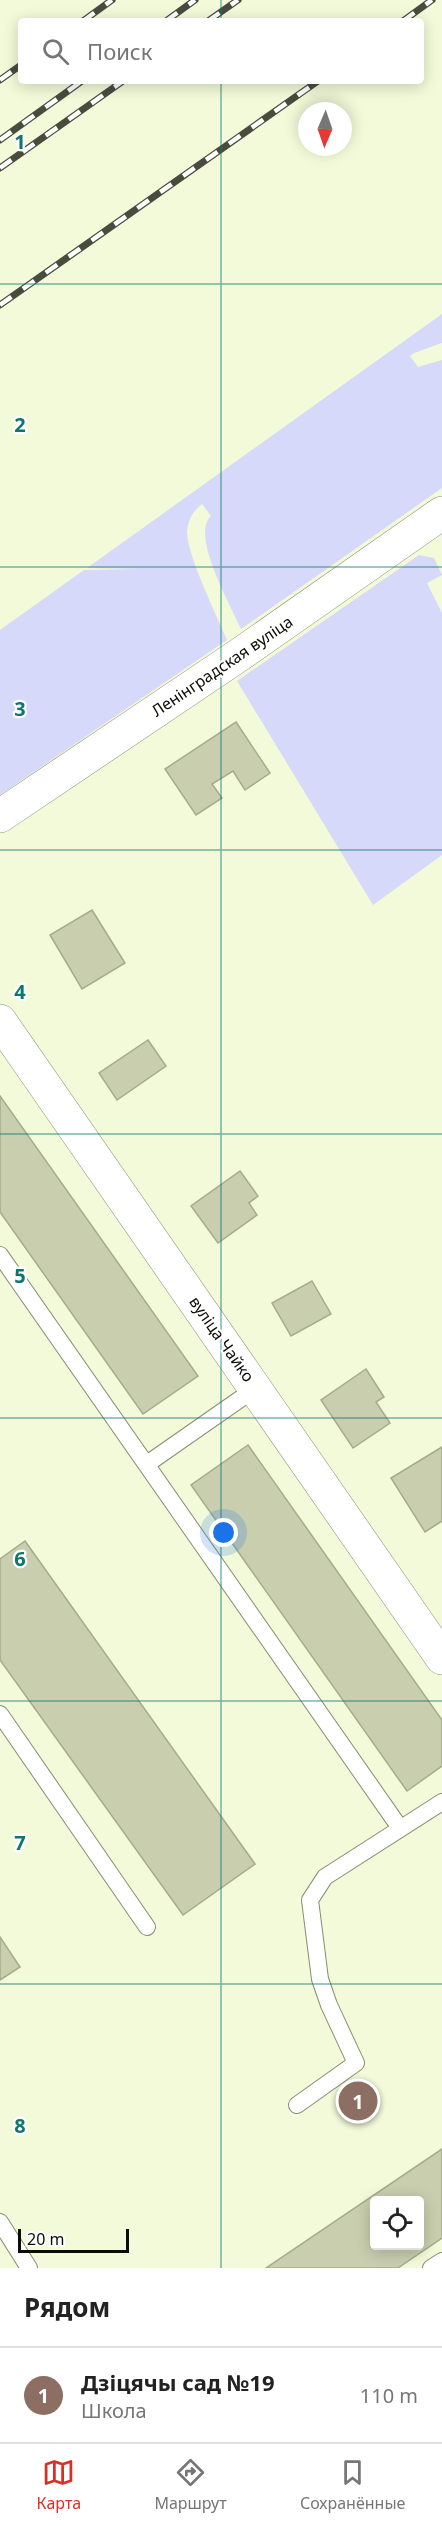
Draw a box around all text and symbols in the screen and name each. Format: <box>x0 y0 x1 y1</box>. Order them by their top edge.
search box <box>18 18 424 84</box>
icon: search <box>39 35 72 68</box>
text: Поиск <box>87 36 152 66</box>
north arrow <box>298 102 352 156</box>
text: 1 <box>14 128 26 155</box>
text: 2 <box>14 411 26 438</box>
street label: Ленінградская вуліца <box>147 611 297 721</box>
text: 3 <box>14 695 26 722</box>
text: 4 <box>14 978 26 1005</box>
text: 5 <box>14 1262 26 1289</box>
street label: вуліца Чайко <box>184 1292 260 1386</box>
your location <box>209 1518 238 1547</box>
text: 6 <box>14 1545 26 1572</box>
text: 7 <box>14 1829 26 1856</box>
pin: 1 <box>338 2078 378 2124</box>
text: 8 <box>14 2112 26 2139</box>
map controls <box>370 2196 424 2250</box>
button: locate <box>370 2196 424 2250</box>
scale bar <box>18 2226 129 2254</box>
text: 20 m <box>27 2228 64 2250</box>
text: Рядом <box>24 2289 110 2325</box>
text: Дзіцячы сад №19 <box>81 2367 274 2397</box>
text: 1 <box>38 2382 49 2409</box>
text: 110 m <box>360 2382 418 2409</box>
text: Школа <box>81 2397 147 2424</box>
tab: Карта <box>37 2456 81 2514</box>
tab: Маршрут <box>154 2456 227 2514</box>
tab: Сохранённые <box>300 2456 405 2514</box>

